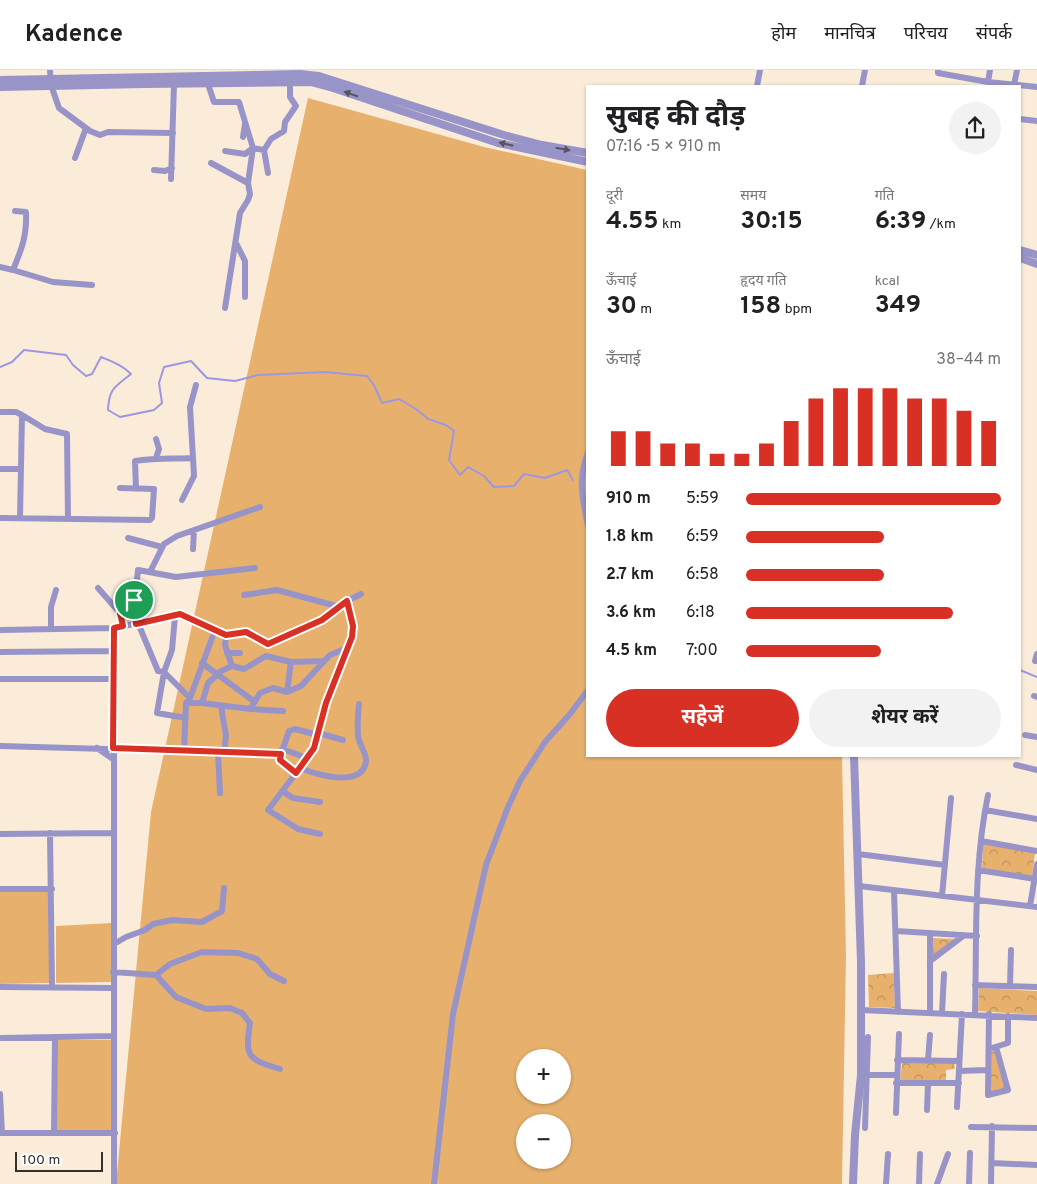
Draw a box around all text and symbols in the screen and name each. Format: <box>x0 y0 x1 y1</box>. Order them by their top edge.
text: Kadence <box>25 20 123 50</box>
text: होम <box>771 23 796 46</box>
text: मानचित्र <box>824 23 876 46</box>
text: परिचय <box>904 23 948 46</box>
text: संपर्क <box>976 23 1012 46</box>
one-way arrow <box>344 90 359 97</box>
text: सुबह की दौड़ <box>606 100 745 136</box>
button: share <box>949 102 1001 154</box>
text: 07:16 · 5 × 910 m <box>606 137 721 157</box>
one-way arrow <box>498 140 513 148</box>
one-way arrow <box>555 145 571 153</box>
text: दूरी <box>606 188 623 205</box>
text: समय <box>740 188 766 205</box>
text: गति <box>875 188 894 205</box>
text: 4.55 <box>606 206 659 238</box>
text: 30:15 <box>740 206 803 238</box>
text: 6:39 <box>875 206 926 238</box>
text: km <box>659 216 681 233</box>
text: /km <box>926 216 956 233</box>
text: ऊँचाई <box>606 273 636 290</box>
text: हृदय गति <box>740 273 786 290</box>
text: kcal <box>875 273 900 290</box>
text: 349 <box>875 290 921 322</box>
text: 30 <box>606 291 637 323</box>
text: 158 <box>740 291 781 323</box>
text: m <box>637 301 652 318</box>
text: bpm <box>781 301 812 318</box>
text: ऊँचाई <box>606 350 641 370</box>
text: 38–44 m <box>936 350 1001 370</box>
text: 910 m <box>606 489 651 509</box>
text: 5:59 <box>686 489 719 509</box>
text: 1.8 km <box>606 527 653 547</box>
text: 6:59 <box>686 527 718 547</box>
text: 2.7 km <box>606 565 654 585</box>
text: 6:58 <box>686 565 719 585</box>
pin <box>113 579 155 621</box>
icon: arrive <box>120 586 148 614</box>
text: 3.6 km <box>606 603 656 623</box>
text: 6:18 <box>686 603 715 623</box>
text: 4.5 km <box>606 641 657 661</box>
text: 7:00 <box>686 641 718 661</box>
button: सहेजें <box>606 689 799 747</box>
button: शेयर करें <box>809 689 1001 747</box>
map controls <box>516 1049 571 1169</box>
button: + <box>516 1049 571 1104</box>
button: − <box>516 1114 571 1169</box>
scale bar <box>15 1149 102 1172</box>
text: 100 m <box>22 1152 60 1169</box>

